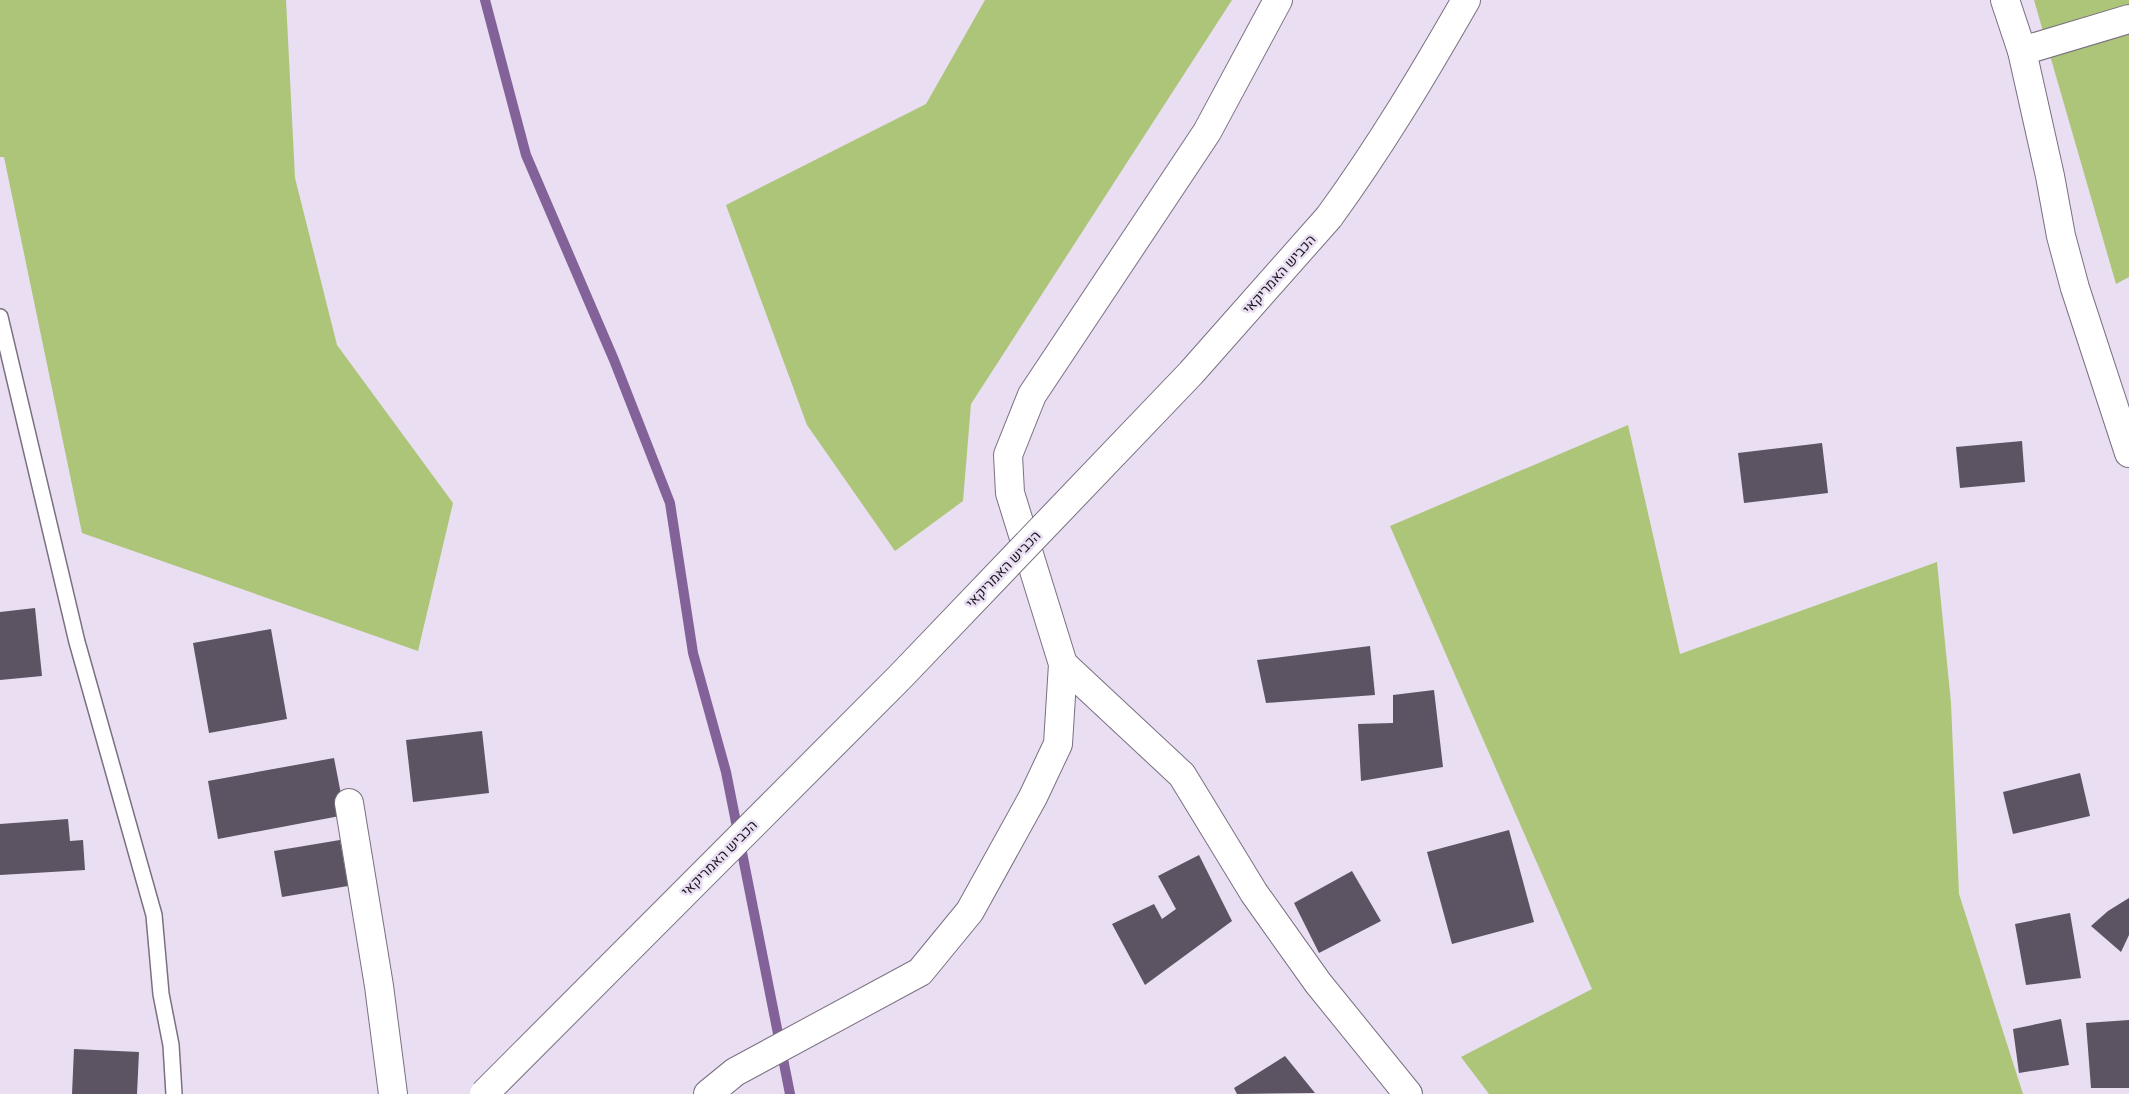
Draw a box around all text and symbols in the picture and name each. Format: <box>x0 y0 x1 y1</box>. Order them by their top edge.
street label: הכביש האמריקאי <box>1239 231 1319 317</box>
street label: הכביש האמריקאי <box>962 527 1044 611</box>
street label: הכביש האמריקאי <box>678 817 761 900</box>

